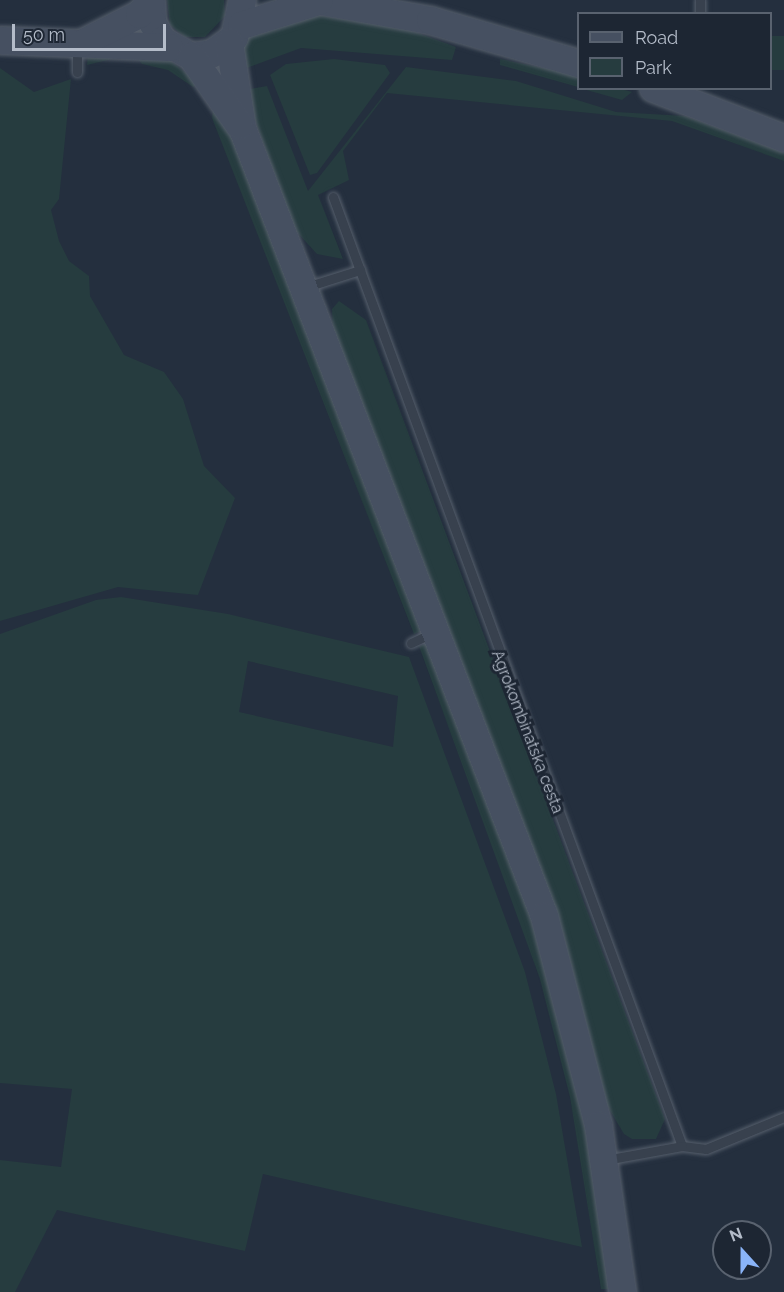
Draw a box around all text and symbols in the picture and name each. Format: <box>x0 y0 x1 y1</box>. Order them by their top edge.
scale bar <box>15 12 170 50</box>
legend <box>577 12 772 90</box>
text: 50 m <box>23 24 65 45</box>
text: Road <box>635 27 678 48</box>
text: Park <box>635 57 672 78</box>
street label: Agrokombinatska cesta <box>487 648 567 816</box>
north arrow <box>712 1220 772 1280</box>
text: N <box>727 1224 745 1246</box>

